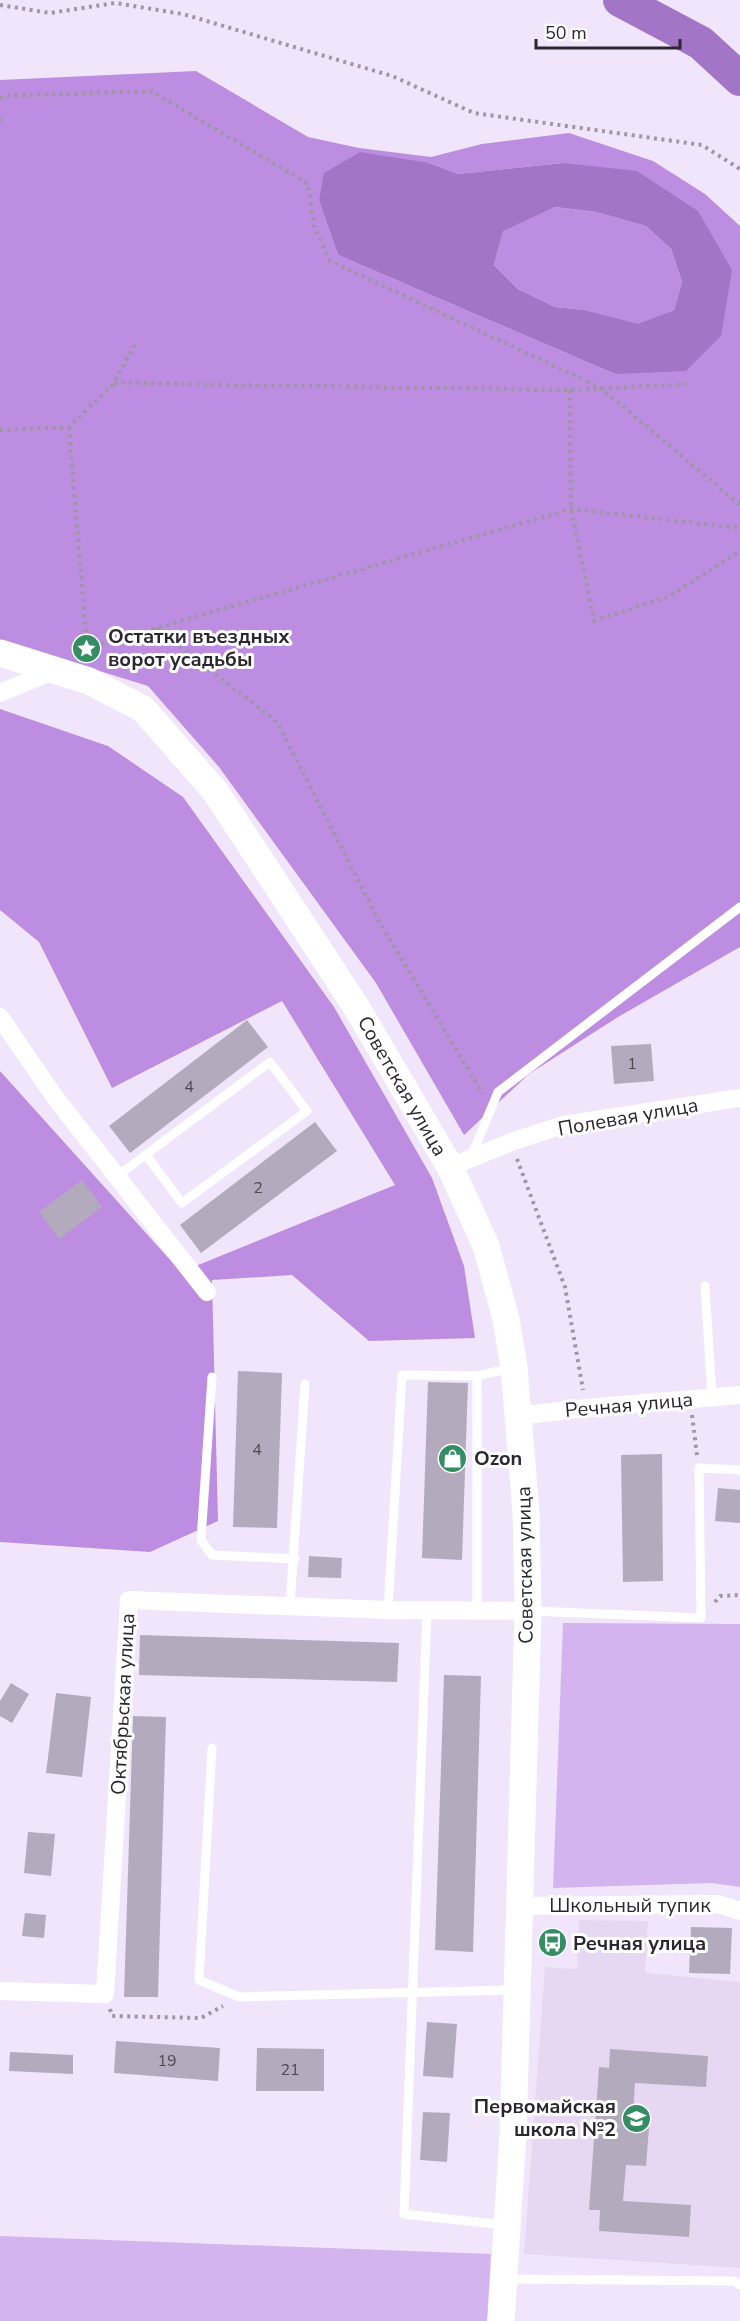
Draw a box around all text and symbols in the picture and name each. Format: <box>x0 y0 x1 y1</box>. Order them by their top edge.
scale bar <box>536 12 680 50</box>
text: 50 m <box>545 21 587 45</box>
place label: Остатки въездных ворот усадьбы <box>108 623 290 673</box>
place icon: Остатки въездных ворот усадьбы <box>71 632 103 664</box>
street label: Советская улица <box>351 1011 453 1161</box>
house number: 1 <box>627 1053 637 1075</box>
house number: 4 <box>184 1076 194 1098</box>
street label: Полевая улица <box>556 1091 700 1143</box>
house number: 2 <box>253 1177 263 1199</box>
street label: Речная улица <box>564 1386 694 1424</box>
house number: 4 <box>252 1439 262 1461</box>
shop icon: Ozon <box>437 1442 469 1474</box>
place label: Ozon <box>474 1445 522 1472</box>
street label: Советская улица <box>510 1486 540 1644</box>
street label: Октябрьская улица <box>105 1612 141 1796</box>
street label: Школьный тупик <box>549 1892 711 1919</box>
bus stop icon: Речная улица <box>536 1927 568 1959</box>
place label: Речная улица <box>573 1930 706 1957</box>
house number: 19 <box>157 2050 177 2072</box>
house number: 21 <box>280 2059 300 2081</box>
place label: Первомайская школа №2 <box>474 2093 616 2143</box>
school or university icon: Первомайская школа №2 <box>621 2102 653 2134</box>

